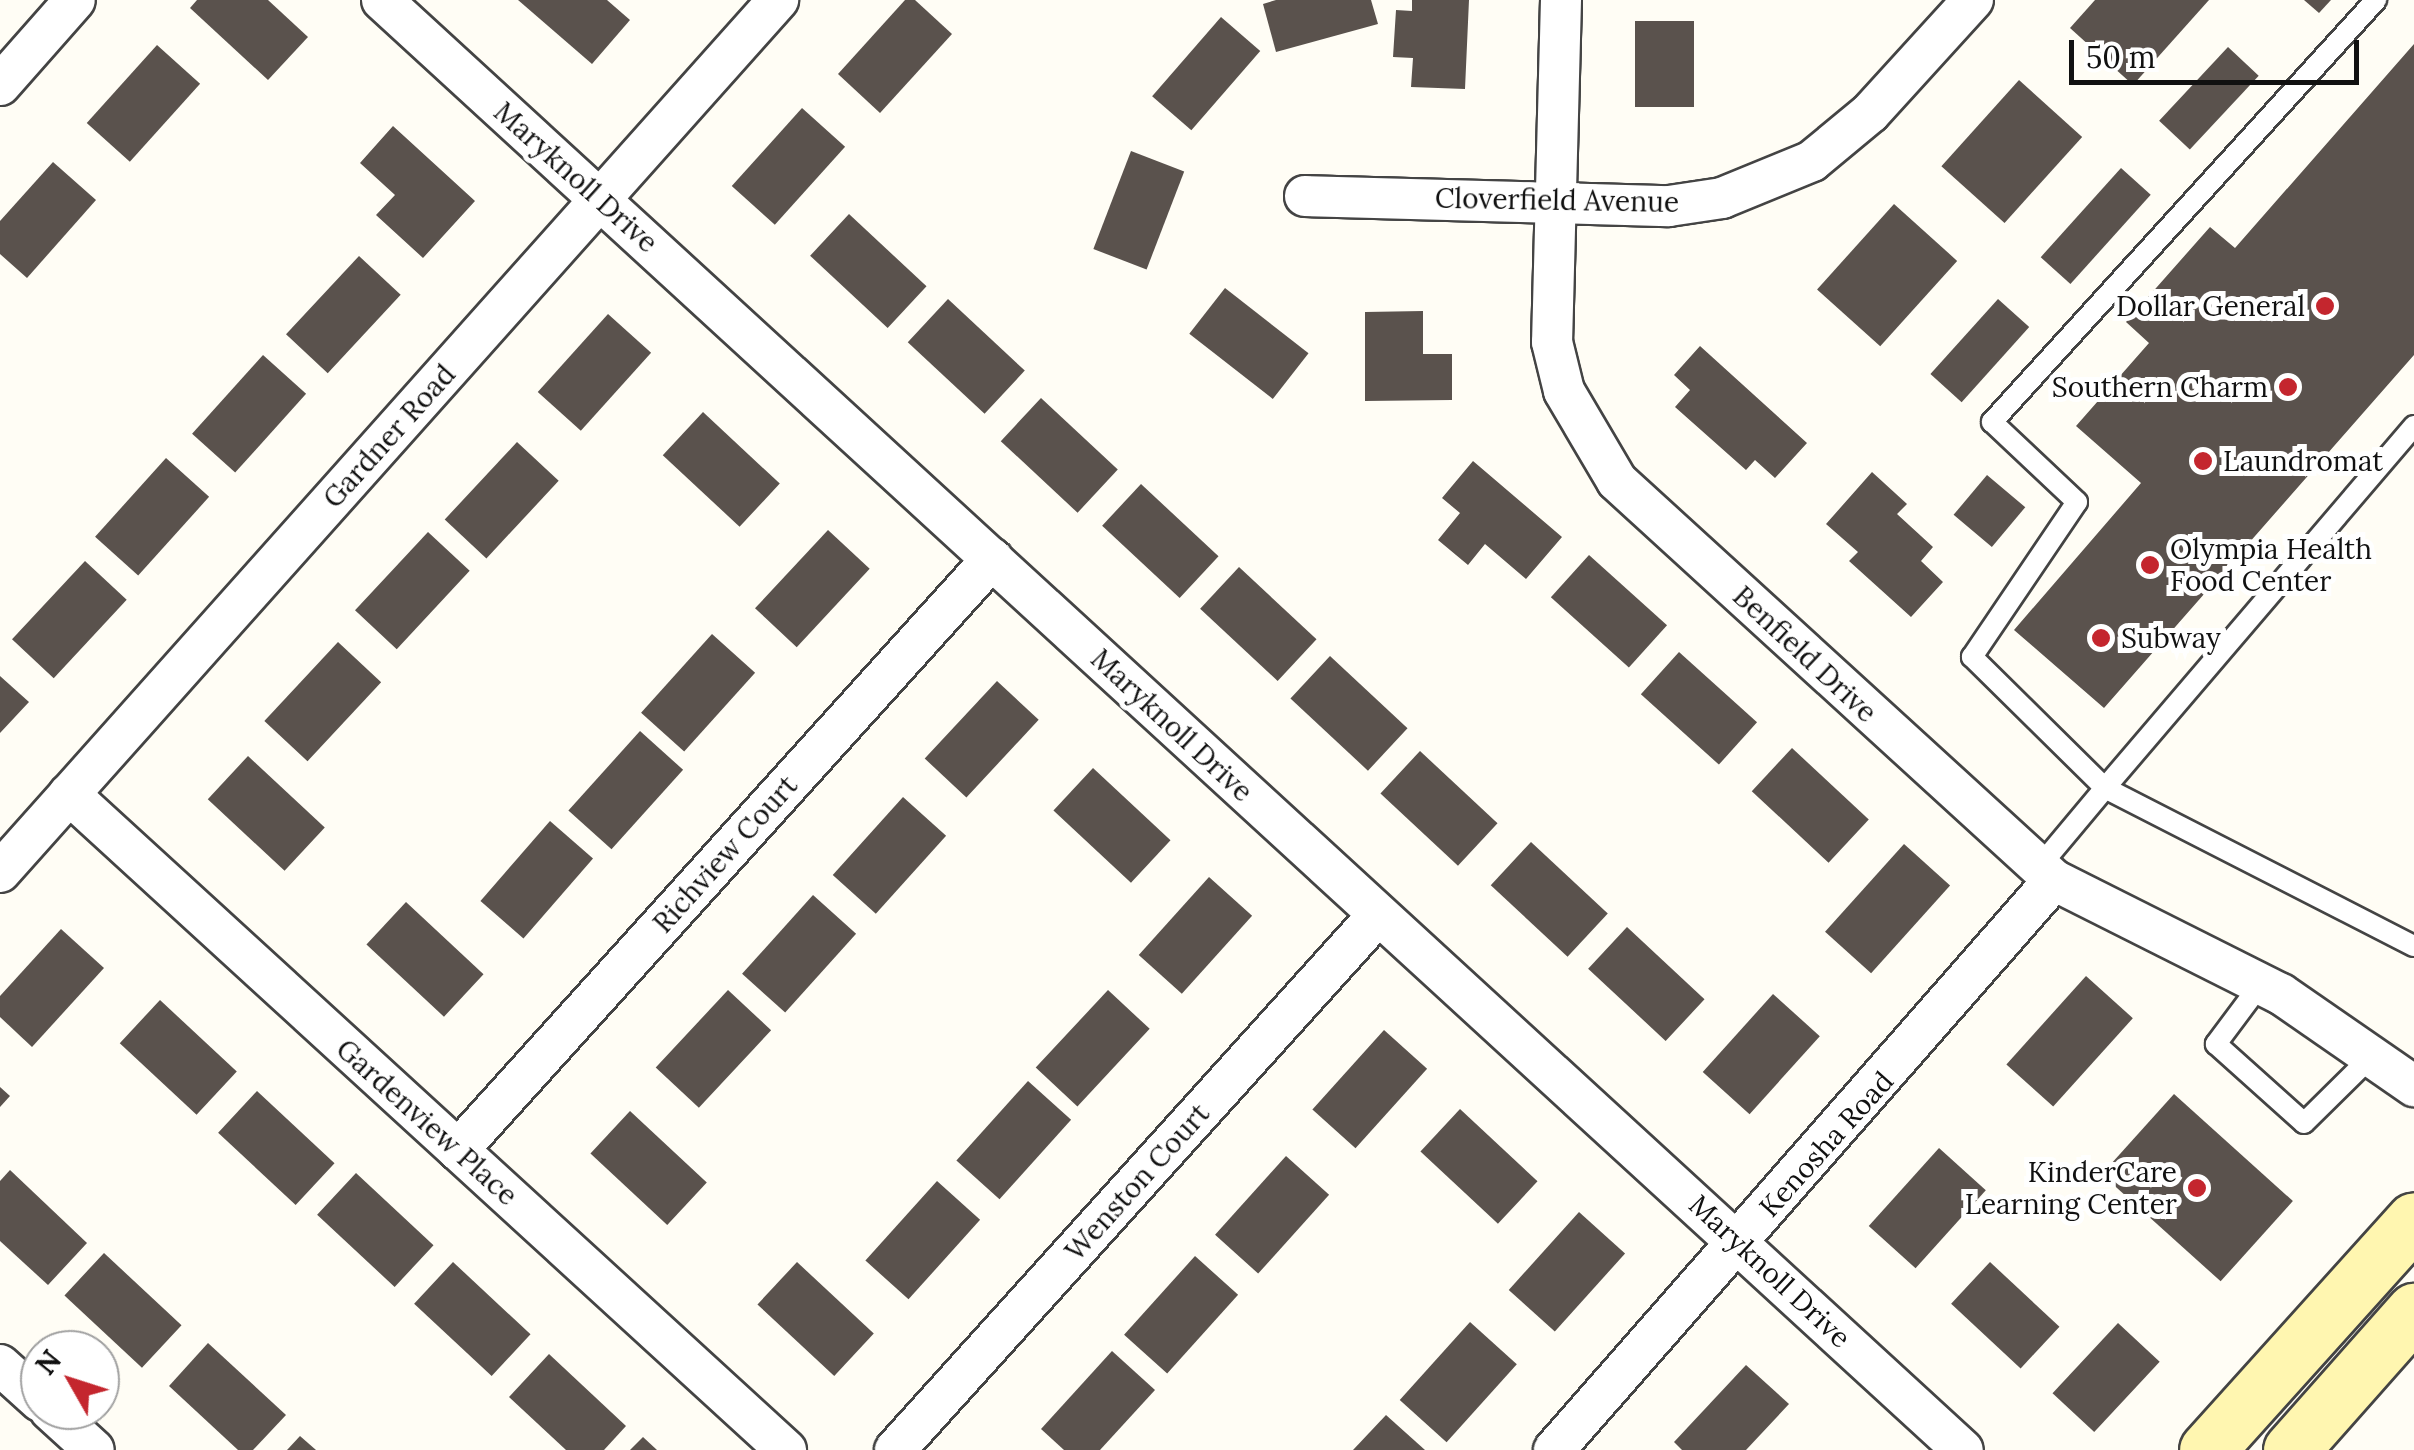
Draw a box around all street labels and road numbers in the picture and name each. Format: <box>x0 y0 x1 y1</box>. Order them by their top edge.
street label: Maryknoll Drive <box>487 95 665 259</box>
street label: Cloverfield Avenue <box>1435 181 1679 219</box>
street label: Gardner Road <box>316 357 462 515</box>
street label: Benfield Drive <box>1726 579 1884 729</box>
street label: Maryknoll Drive <box>1084 642 1260 808</box>
street label: Richview Court <box>646 769 804 939</box>
street label: Gardenview Place <box>330 1032 524 1212</box>
street label: Kenosha Road <box>1752 1064 1900 1224</box>
street label: Wenston Court <box>1058 1097 1216 1267</box>
street label: Maryknoll Drive <box>1682 1188 1858 1354</box>

